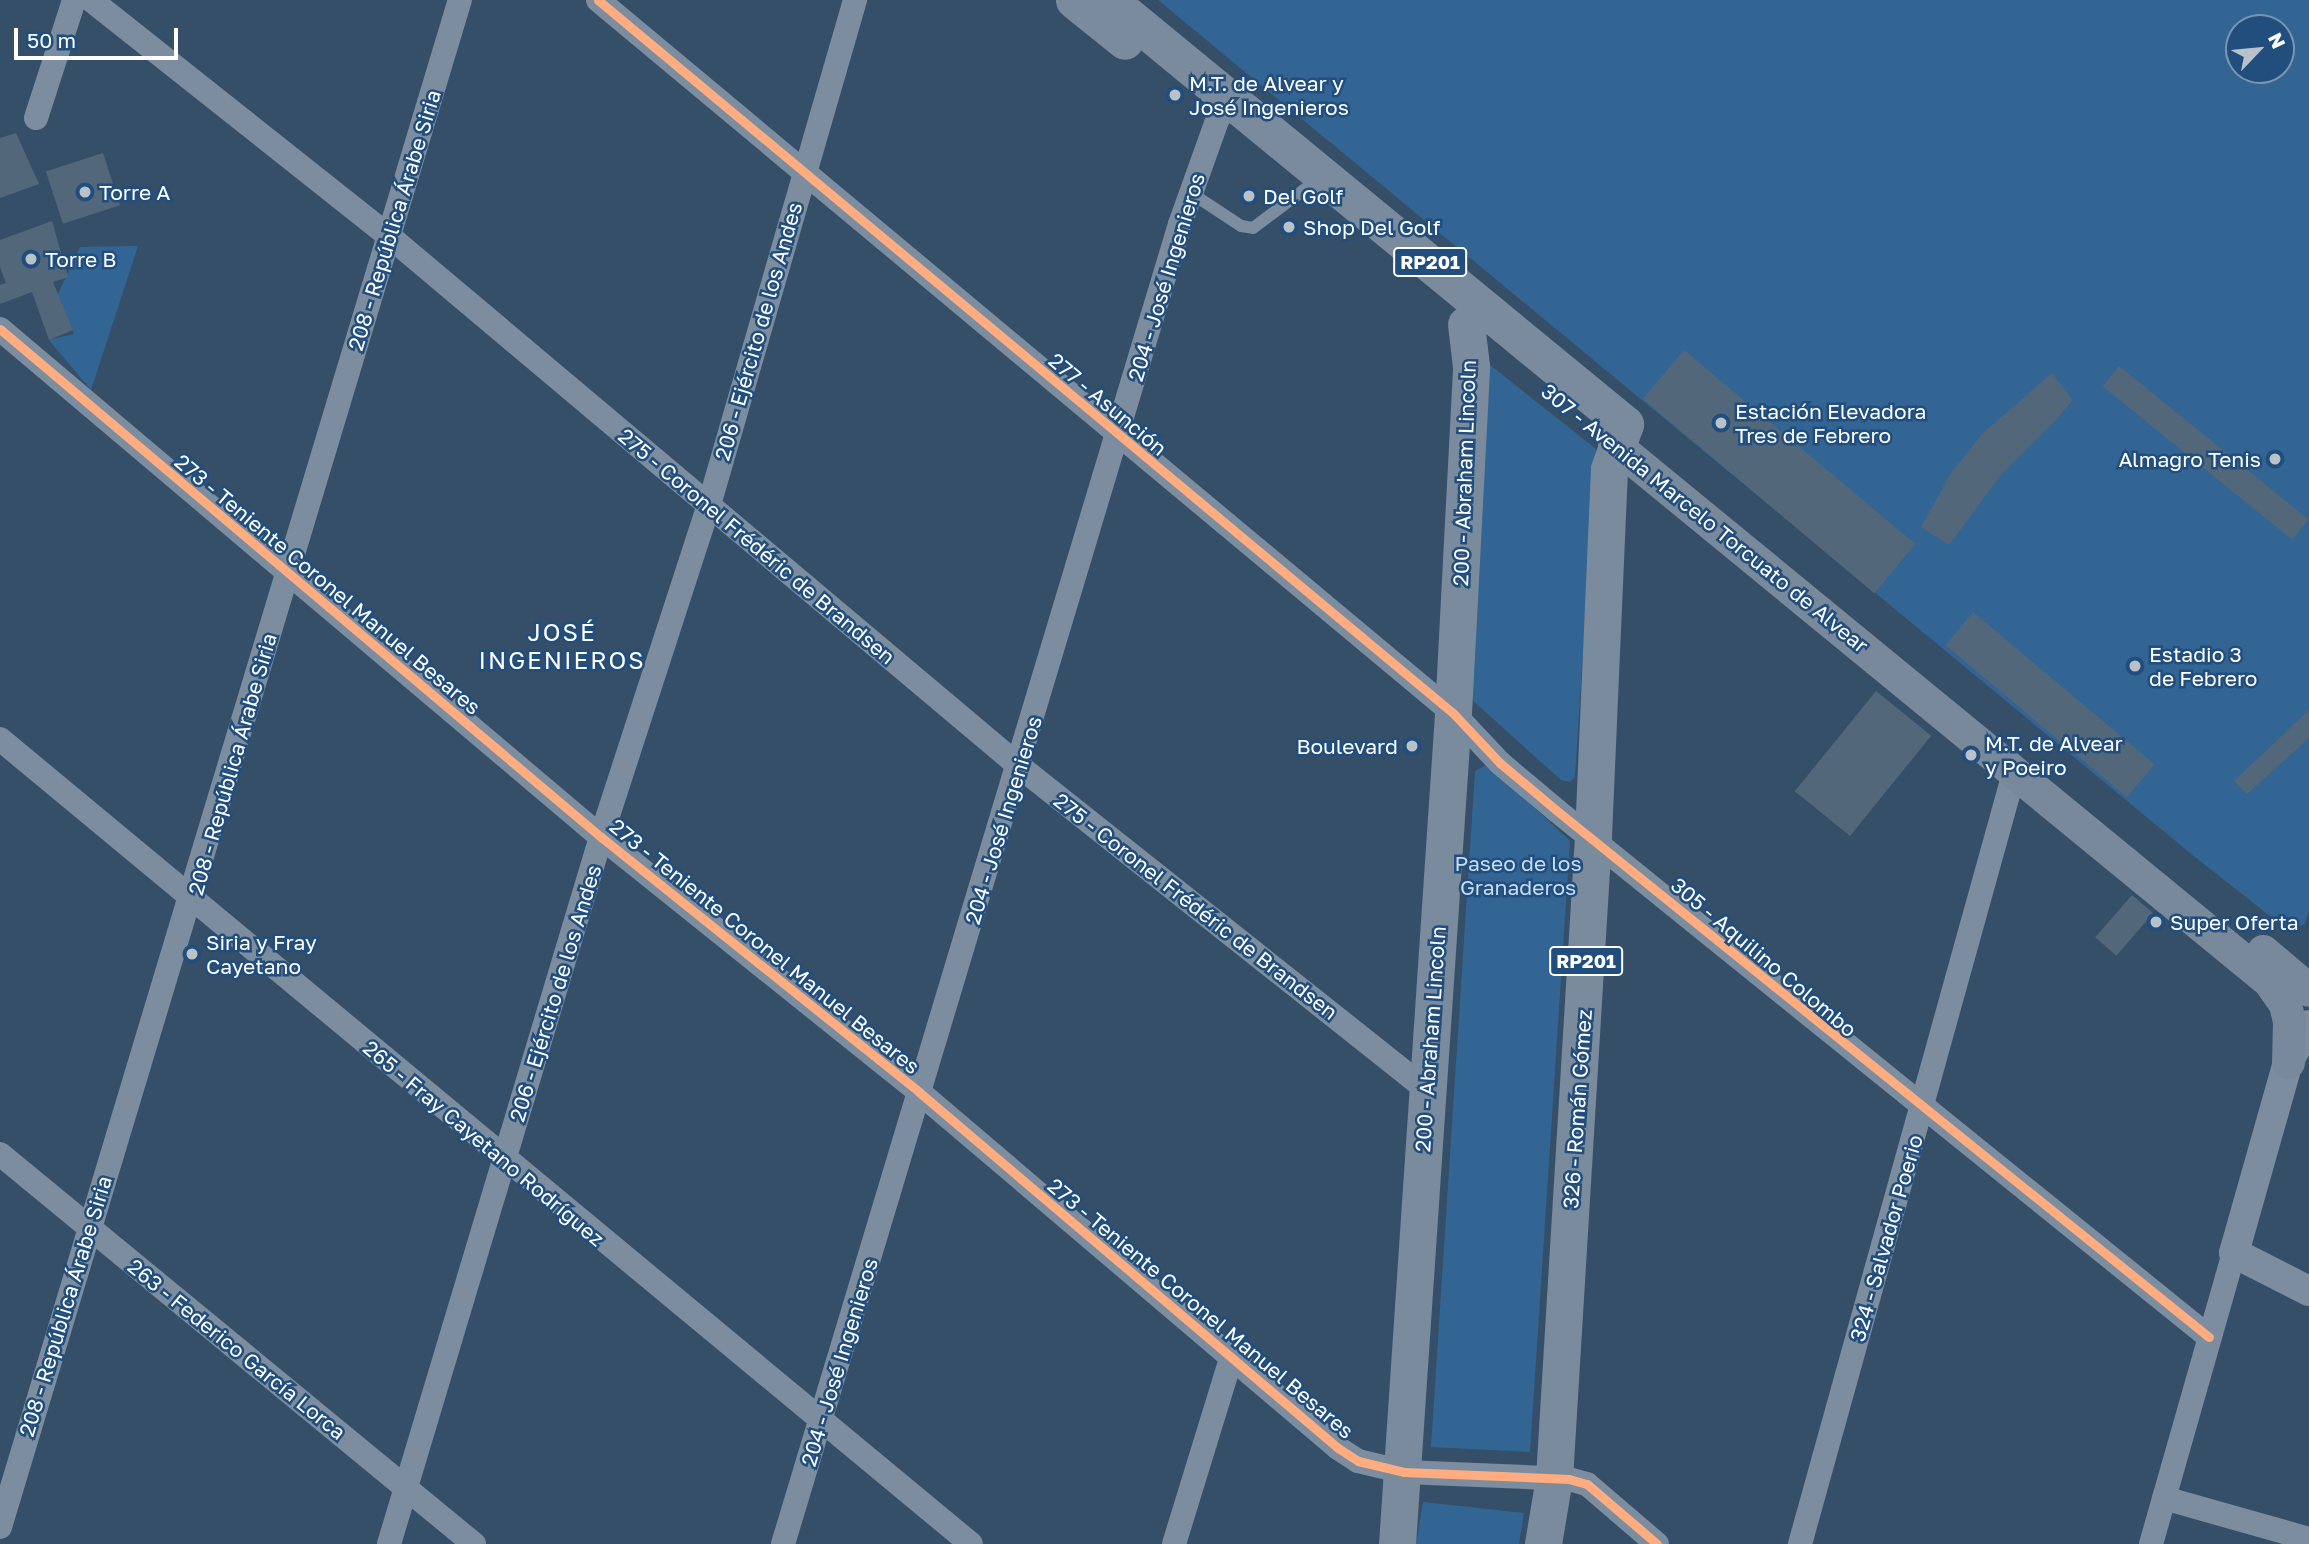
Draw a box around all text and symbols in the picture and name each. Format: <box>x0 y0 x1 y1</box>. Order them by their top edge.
scale bar <box>18 14 182 58</box>
north arrow <box>2225 14 2295 84</box>
text: 50 m <box>27 27 76 53</box>
text: N <box>2264 29 2291 52</box>
place label: M.T. de Alvear y José Ingenieros <box>1189 70 1349 120</box>
street label: 208 - República Árabe Siria <box>342 87 446 353</box>
marker: M.T. de Alvear y José Ingenieros <box>1167 87 1183 103</box>
street label: 204 - José Ingenieros <box>1122 170 1210 384</box>
place label: Torre A <box>99 179 170 205</box>
place label: Del Golf <box>1263 183 1343 209</box>
marker: Torre A <box>77 184 93 200</box>
marker: Del Golf <box>1241 188 1257 204</box>
street label: 206 - Ejército de los Andes <box>709 199 807 463</box>
place label: Shop Del Golf <box>1303 214 1440 240</box>
marker: Shop Del Golf <box>1281 219 1297 235</box>
place label: Torre B <box>45 246 116 272</box>
road number: RP201 <box>1392 246 1468 278</box>
marker: Torre B <box>23 251 39 267</box>
street label: 277 - Asunción <box>1044 347 1172 461</box>
street label: 200 - Abraham Lincoln <box>1447 359 1481 587</box>
street label: 307 - Avenida Marcelo Torcuato de Alvear <box>1536 378 1874 658</box>
place label: Estación Elevadora Tres de Febrero <box>1735 398 1926 448</box>
marker: Estación Elevadora Tres de Febrero <box>1713 415 1729 431</box>
street label: 275 - Coronel Frédéric de Brandsen <box>614 423 900 669</box>
place label: Almagro Tenis <box>2118 446 2261 472</box>
street label: 273 - Teniente Coronel Manuel Besares <box>170 449 486 719</box>
marker: Almagro Tenis <box>2267 451 2283 467</box>
district label: JOSÉ INGENIEROS <box>480 618 644 674</box>
street label: 208 - República Árabe Siria <box>183 630 281 898</box>
place label: Estadio 3 de Febrero <box>2149 641 2257 691</box>
marker: Estadio 3 de Febrero <box>2127 658 2143 674</box>
street label: 204 - José Ingenieros <box>959 713 1047 927</box>
place label: M.T. de Alvear y Poeiro <box>1985 730 2123 780</box>
place label: Boulevard <box>1296 733 1398 759</box>
marker: Boulevard <box>1404 738 1420 754</box>
marker: M.T. de Alvear y Poeiro <box>1963 747 1979 763</box>
street label: 275 - Coronel Frédéric de Brandsen <box>1049 787 1343 1025</box>
street label: 273 - Teniente Coronel Manuel Besares <box>605 813 925 1079</box>
park label: Paseo de los Granaderos <box>1454 850 1582 900</box>
street label: 206 - Ejército de los Andes <box>504 861 606 1125</box>
street label: 305 - Aquilino Colombo <box>1666 872 1862 1042</box>
place label: Super Oferta <box>2170 909 2299 935</box>
marker: Super Oferta <box>2148 914 2164 930</box>
street label: 200 - Abraham Lincoln <box>1410 925 1450 1153</box>
place label: Siria y Fray Cayetano <box>206 929 317 979</box>
road number: RP201 <box>1548 945 1624 976</box>
marker: Siria y Fray Cayetano <box>184 946 200 962</box>
street label: 326 - Román Gómez <box>1557 1008 1597 1210</box>
street label: 265 - Fray Cayetano Rodríguez <box>358 1035 610 1251</box>
street label: 324 - Salvador Poerio <box>1844 1132 1928 1344</box>
street label: 208 - República Árabe Siria <box>13 1173 117 1439</box>
street label: 273 - Teniente Coronel Manuel Besares <box>1043 1173 1359 1443</box>
street label: 263 - Federico García Lorca <box>123 1253 351 1445</box>
street label: 204 - José Ingenieros <box>795 1255 883 1469</box>

